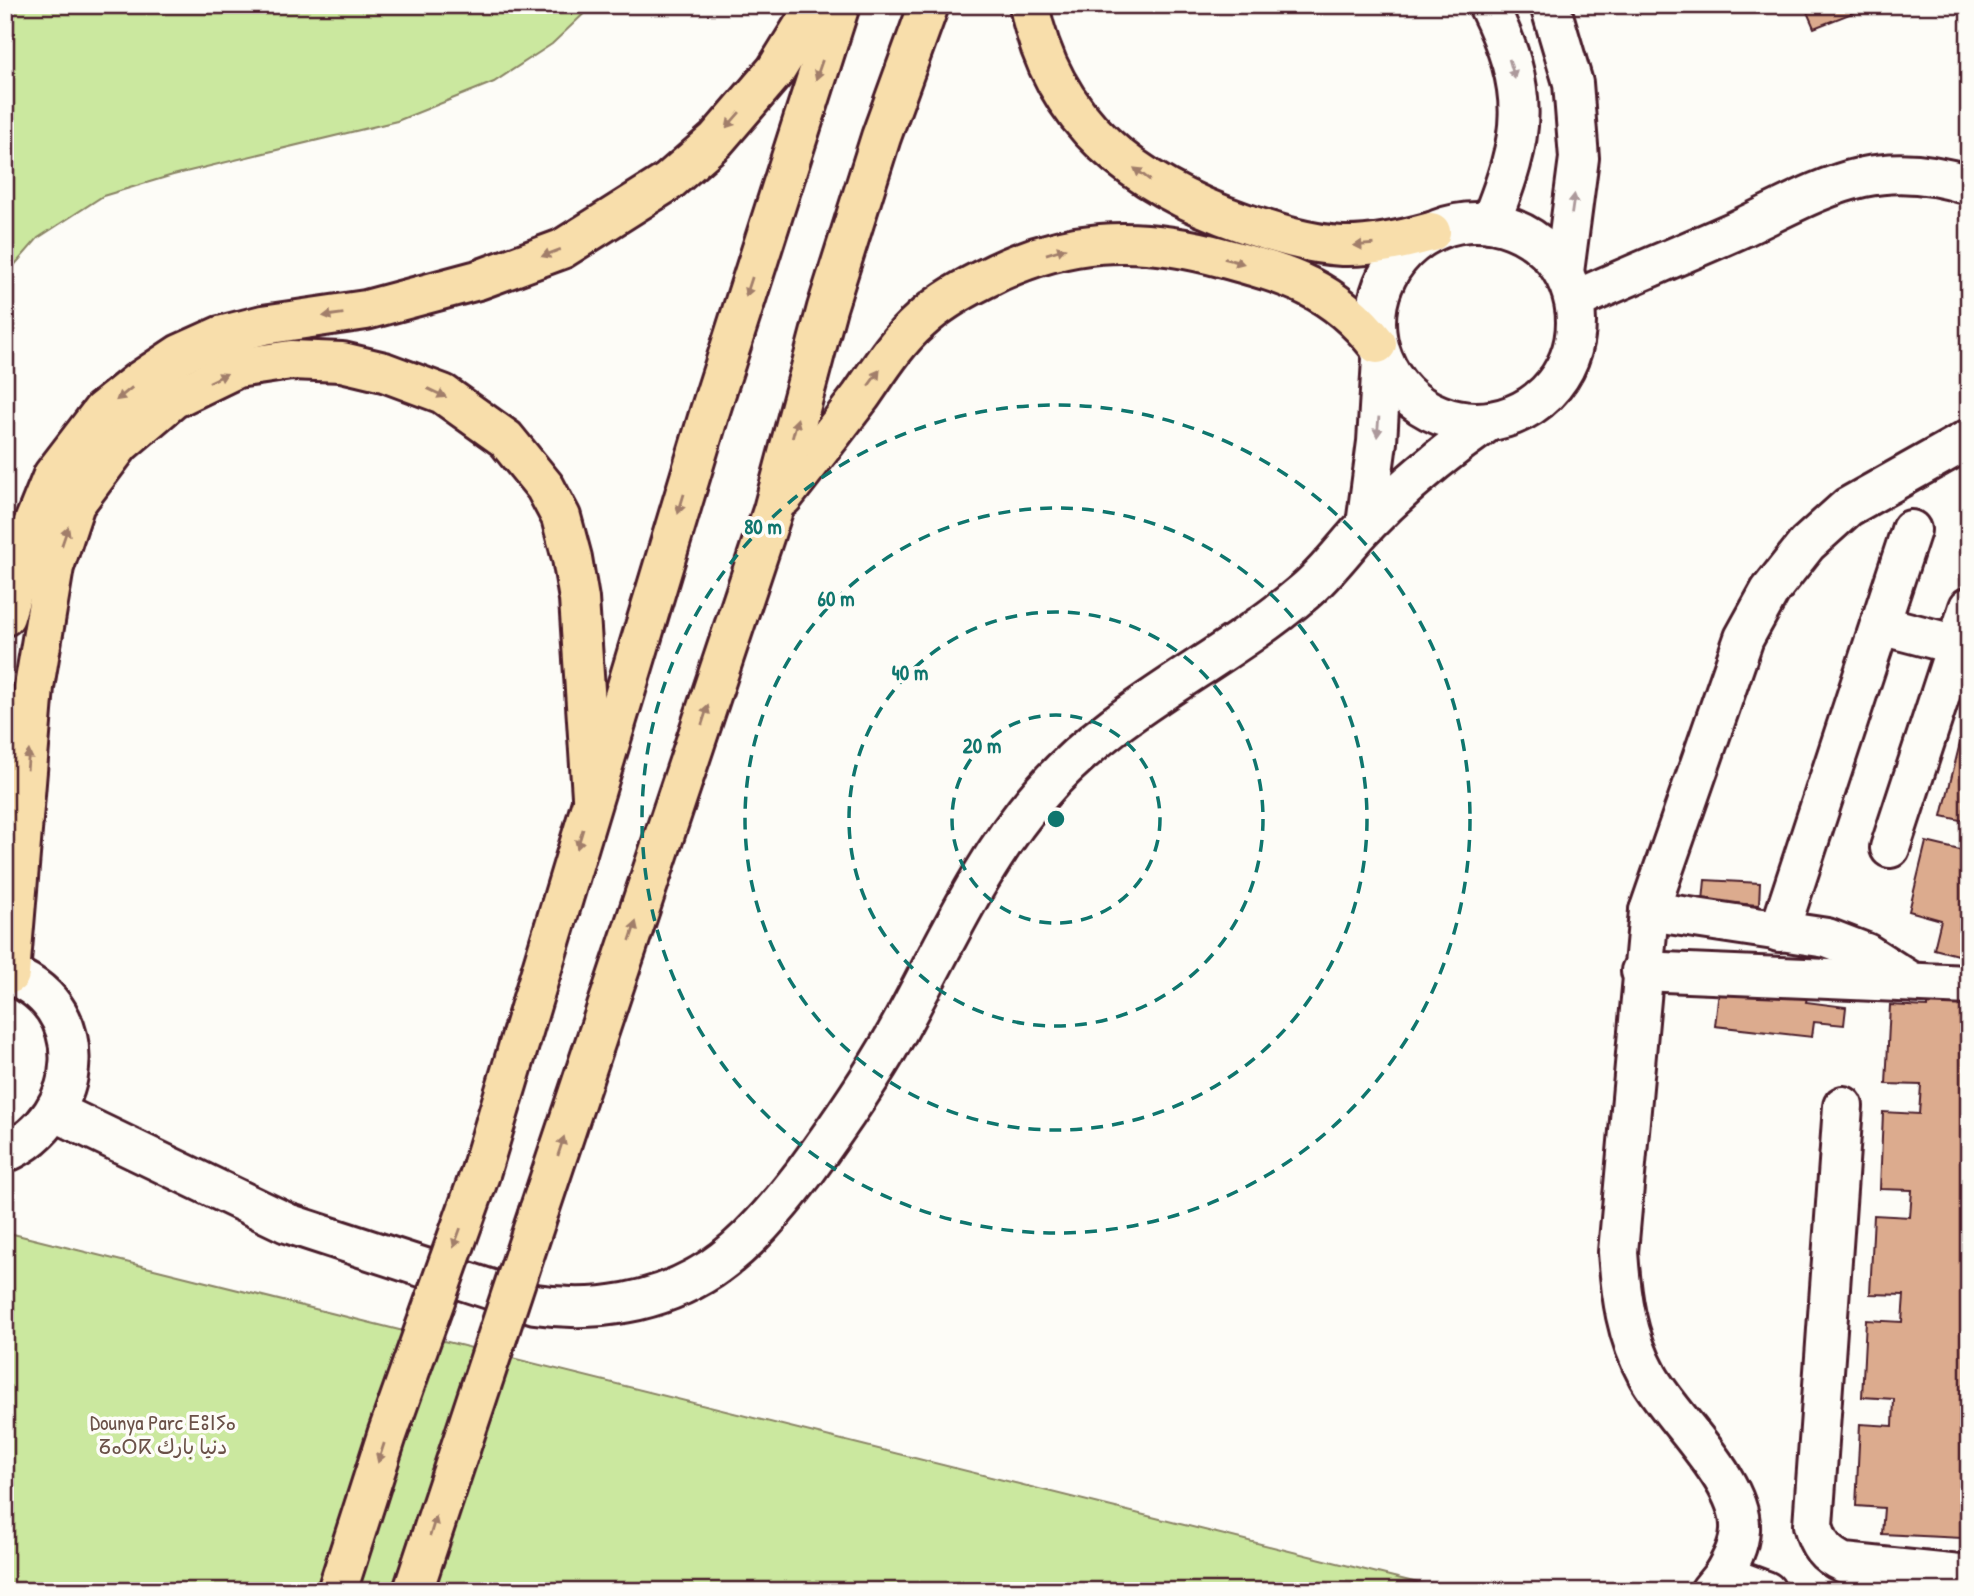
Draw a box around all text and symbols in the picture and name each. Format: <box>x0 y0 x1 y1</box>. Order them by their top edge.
one-way arrow <box>1508 58 1518 79</box>
one-way arrow <box>813 60 824 81</box>
one-way arrow <box>726 111 741 128</box>
one-way arrow <box>1133 168 1151 182</box>
one-way arrow <box>1568 193 1579 215</box>
one-way arrow <box>1353 240 1375 251</box>
one-way arrow <box>1046 246 1067 256</box>
one-way arrow <box>540 247 561 258</box>
one-way arrow <box>1223 256 1245 267</box>
one-way arrow <box>743 276 754 297</box>
one-way arrow <box>322 310 344 321</box>
one-way arrow <box>867 369 881 387</box>
one-way arrow <box>207 372 228 383</box>
one-way arrow <box>115 386 132 401</box>
one-way arrow <box>427 387 447 399</box>
one-way arrow <box>790 417 801 439</box>
one-way arrow <box>1373 417 1384 439</box>
one-way arrow <box>676 493 686 514</box>
text: 80 m <box>744 512 782 541</box>
one-way arrow <box>60 525 70 546</box>
text: 60 m <box>818 584 854 613</box>
text: 40 m <box>892 658 928 687</box>
one-way arrow <box>700 704 711 725</box>
text: 20 m <box>963 731 1001 760</box>
one-way arrow <box>23 749 34 771</box>
centre of rings <box>1044 807 1068 831</box>
one-way arrow <box>574 828 584 849</box>
one-way arrow <box>628 920 639 941</box>
one-way arrow <box>556 1136 567 1157</box>
one-way arrow <box>451 1228 462 1249</box>
park label: Dounya Parc ⴹⵓⵏⵢⴰ ⵒⴰⵔⴽ دنيا بارك <box>90 1408 236 1461</box>
one-way arrow <box>375 1443 386 1464</box>
one-way arrow <box>428 1515 439 1536</box>

